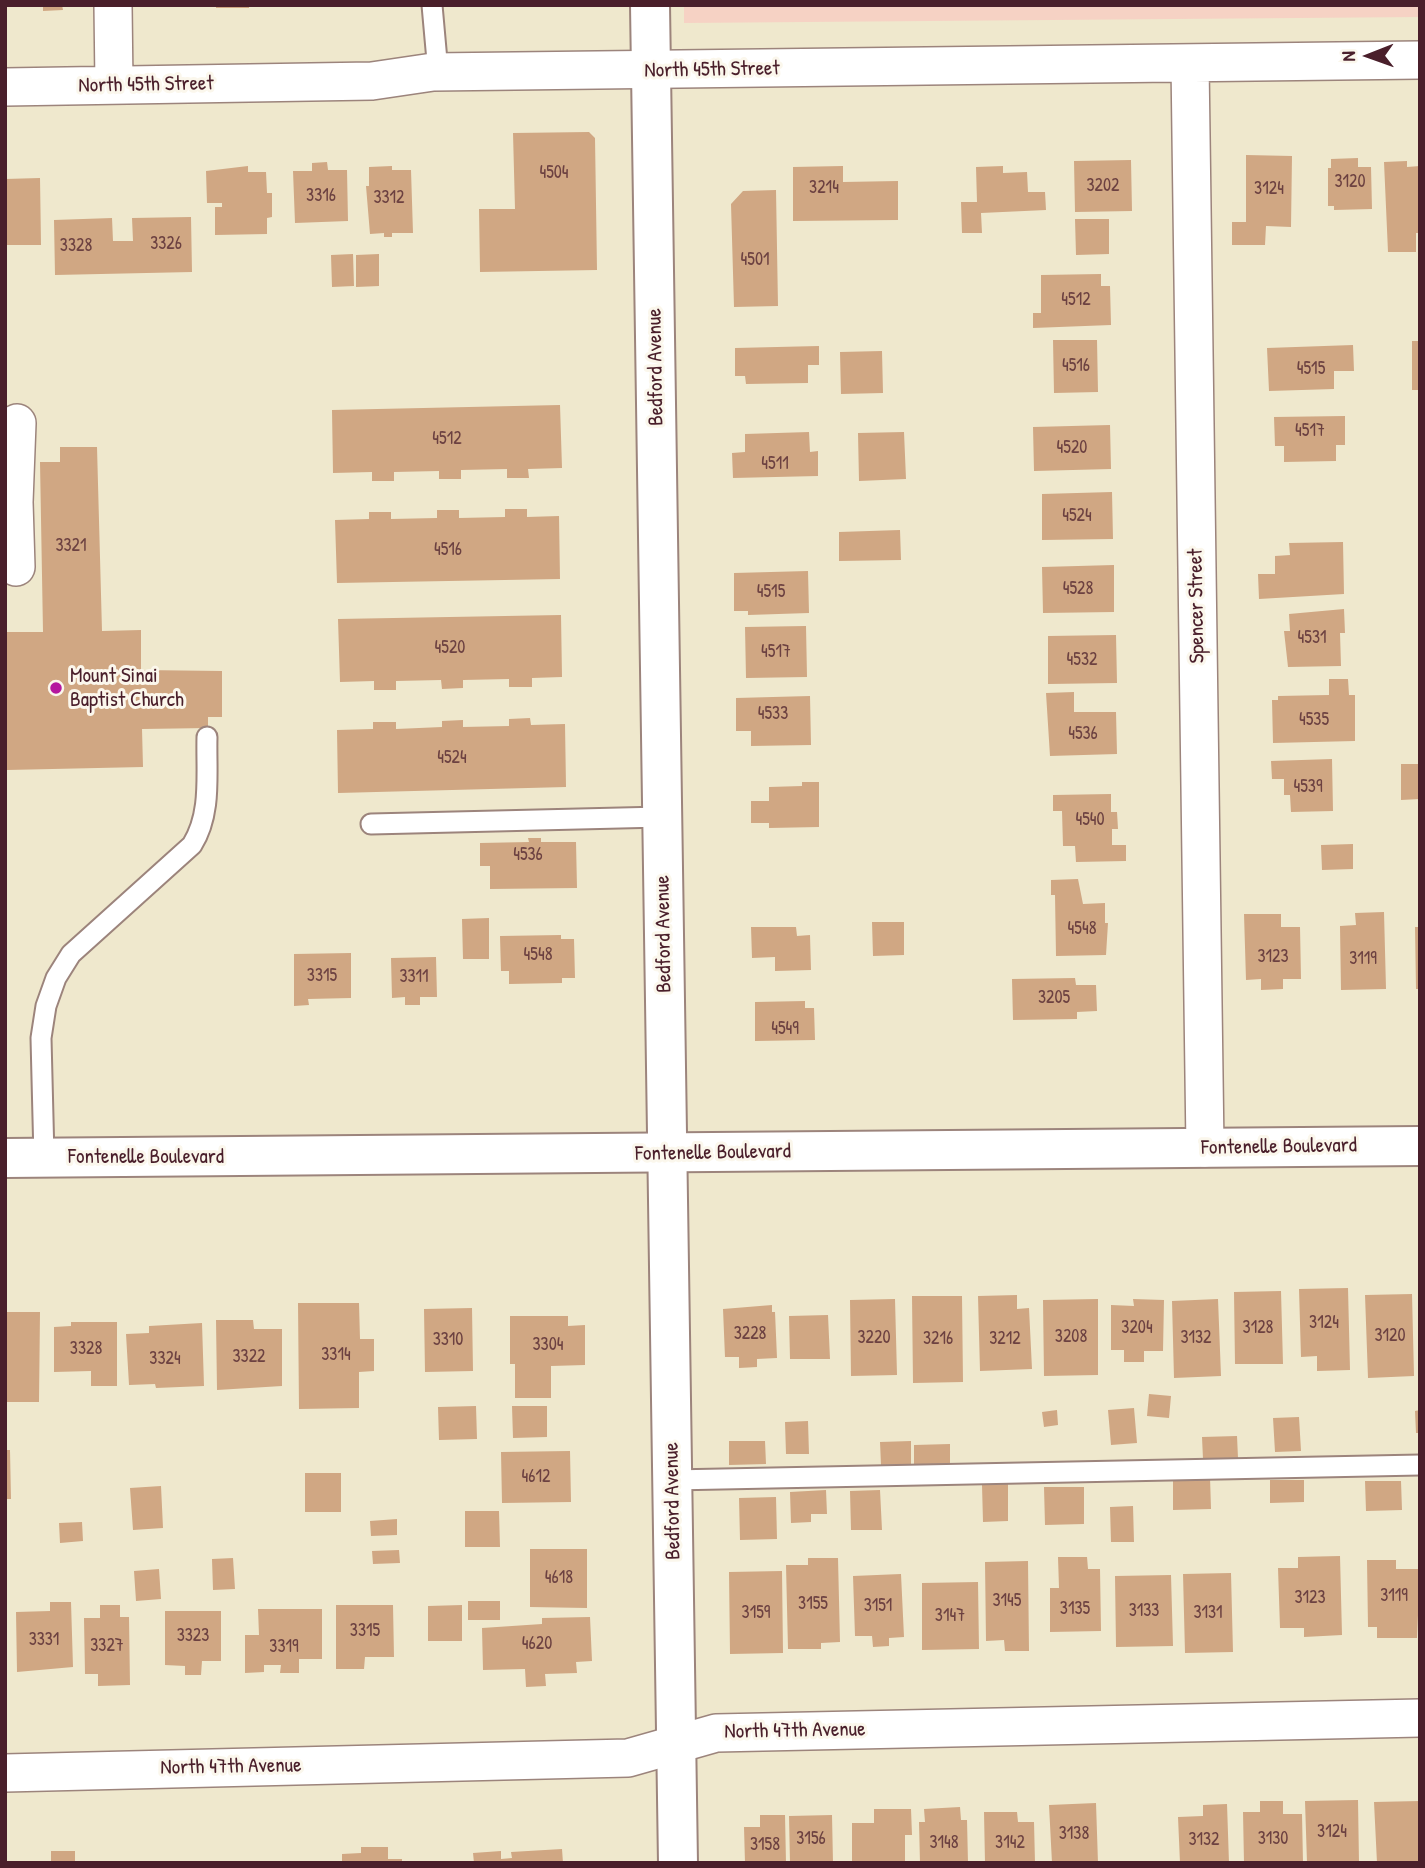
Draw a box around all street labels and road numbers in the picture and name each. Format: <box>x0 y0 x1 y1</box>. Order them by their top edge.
street label: North 45th Street <box>644 56 780 84</box>
street label: North 45th Street <box>78 71 214 99</box>
street label: Bedford Avenue <box>642 308 670 426</box>
street label: Spencer Street <box>1183 548 1211 664</box>
street label: Bedford Avenue <box>650 875 678 993</box>
street label: Fontenelle Boulevard <box>1201 1133 1357 1161</box>
street label: Fontenelle Boulevard <box>635 1139 791 1167</box>
street label: Fontenelle Boulevard <box>68 1144 224 1170</box>
street label: Bedford Avenue <box>659 1442 687 1560</box>
street label: North 47th Avenue <box>724 1717 866 1745</box>
street label: North 47th Avenue <box>160 1753 302 1781</box>

